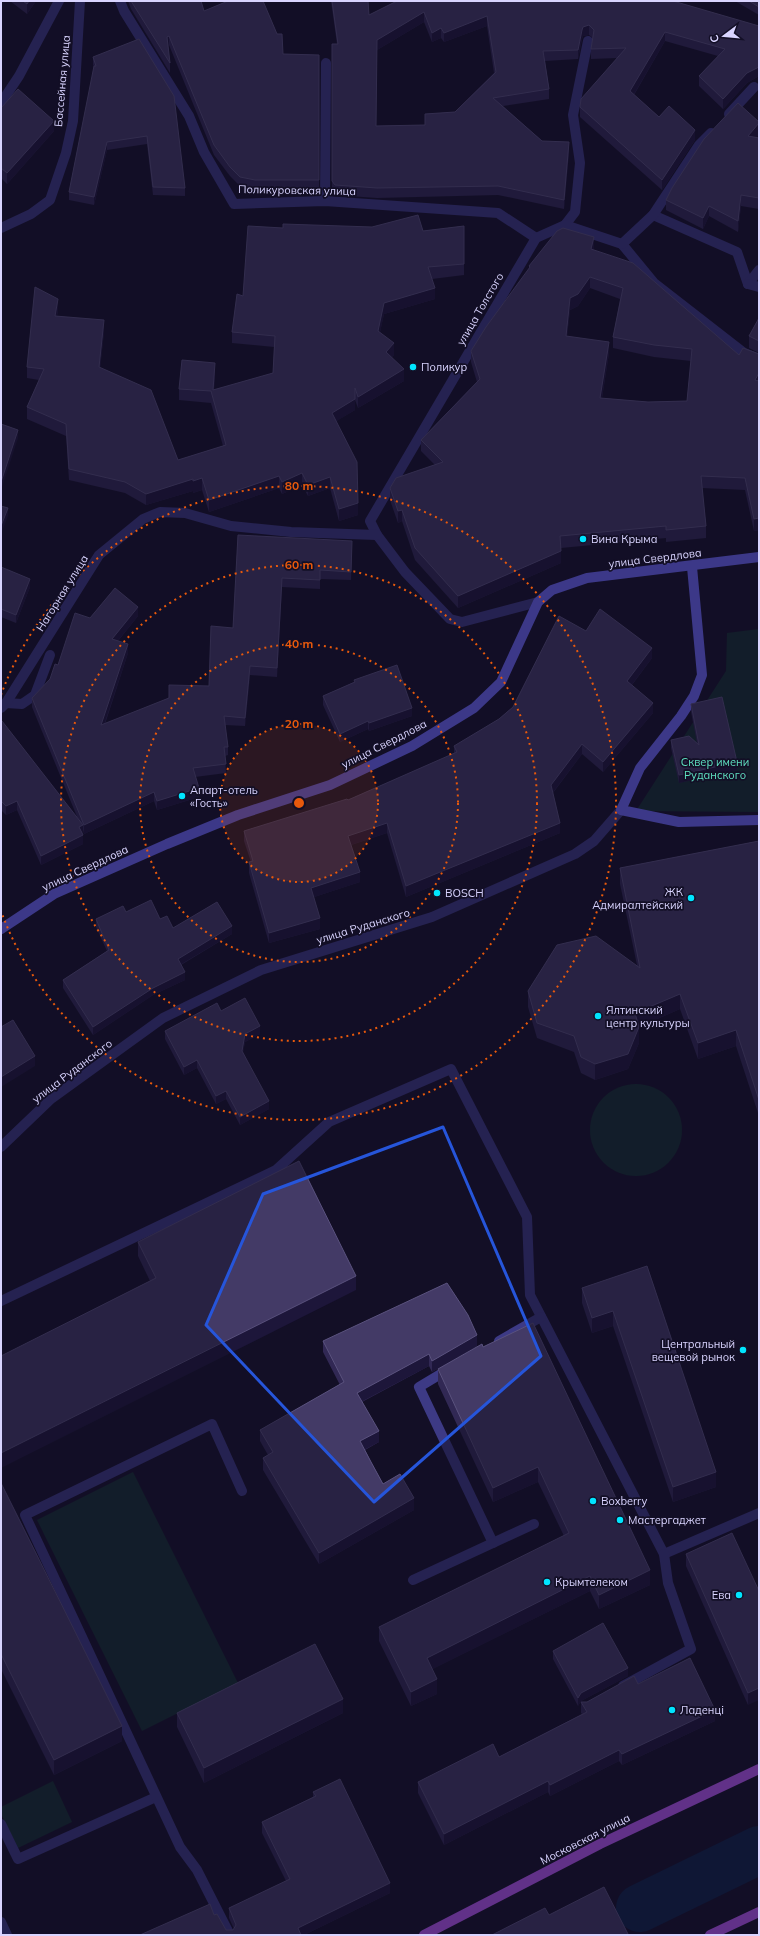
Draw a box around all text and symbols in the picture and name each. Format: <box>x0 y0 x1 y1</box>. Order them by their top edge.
north arrow <box>704 16 744 56</box>
text: С <box>706 33 722 44</box>
street label: Бассейная улица <box>51 34 73 128</box>
street label: Поликуровская улица <box>238 182 356 198</box>
street label: улица Толстого <box>454 270 506 348</box>
place label: Поликур <box>421 360 468 374</box>
marker: Поликур <box>408 362 418 372</box>
text: 80 m <box>285 478 313 493</box>
place label: Вина Крыма <box>591 532 657 546</box>
marker: Вина Крыма <box>578 534 588 544</box>
street label: улица Свердлова <box>608 545 702 571</box>
street label: Нагорная улица <box>33 552 91 634</box>
text: 60 m <box>285 557 313 572</box>
text: 40 m <box>285 636 313 651</box>
text: 20 m <box>285 716 313 731</box>
street label: улица Свердлова <box>339 716 429 772</box>
park label: Сквер имени Руданского <box>681 755 749 782</box>
place label: Апарт-отель «Гость» <box>190 783 258 810</box>
marker: Апарт-отель «Гость» <box>177 791 187 801</box>
centre of rings <box>292 796 306 810</box>
street label: улица Свердлова <box>40 842 130 894</box>
place label: ЖК Адмиралтейский <box>592 885 684 912</box>
place label: BOSCH <box>445 886 484 900</box>
marker: BOSCH <box>432 888 442 898</box>
marker: ЖК Адмиралтейский <box>686 893 696 903</box>
street label: улица Руданского <box>315 905 411 947</box>
place label: Ялтинский центр культуры <box>606 1003 690 1030</box>
marker: Ялтинский центр культуры <box>593 1011 603 1021</box>
street label: улица Руданского <box>29 1036 115 1106</box>
place label: Центральный вещевой рынок <box>652 1337 735 1364</box>
marker: Центральный вещевой рынок <box>738 1345 748 1355</box>
place label: Boxberry <box>601 1494 647 1508</box>
marker: Boxberry <box>588 1496 598 1506</box>
place label: Мастергаджет <box>628 1513 706 1527</box>
marker: Мастергаджет <box>615 1515 625 1525</box>
place label: Крымтелеком <box>555 1575 628 1589</box>
marker: Крымтелеком <box>542 1577 552 1587</box>
place label: Ева <box>712 1588 731 1602</box>
marker: Ева <box>734 1590 744 1600</box>
place label: Ладенці <box>680 1703 724 1717</box>
marker: Ладенці <box>667 1705 677 1715</box>
street label: Московская улица <box>538 1810 632 1868</box>

